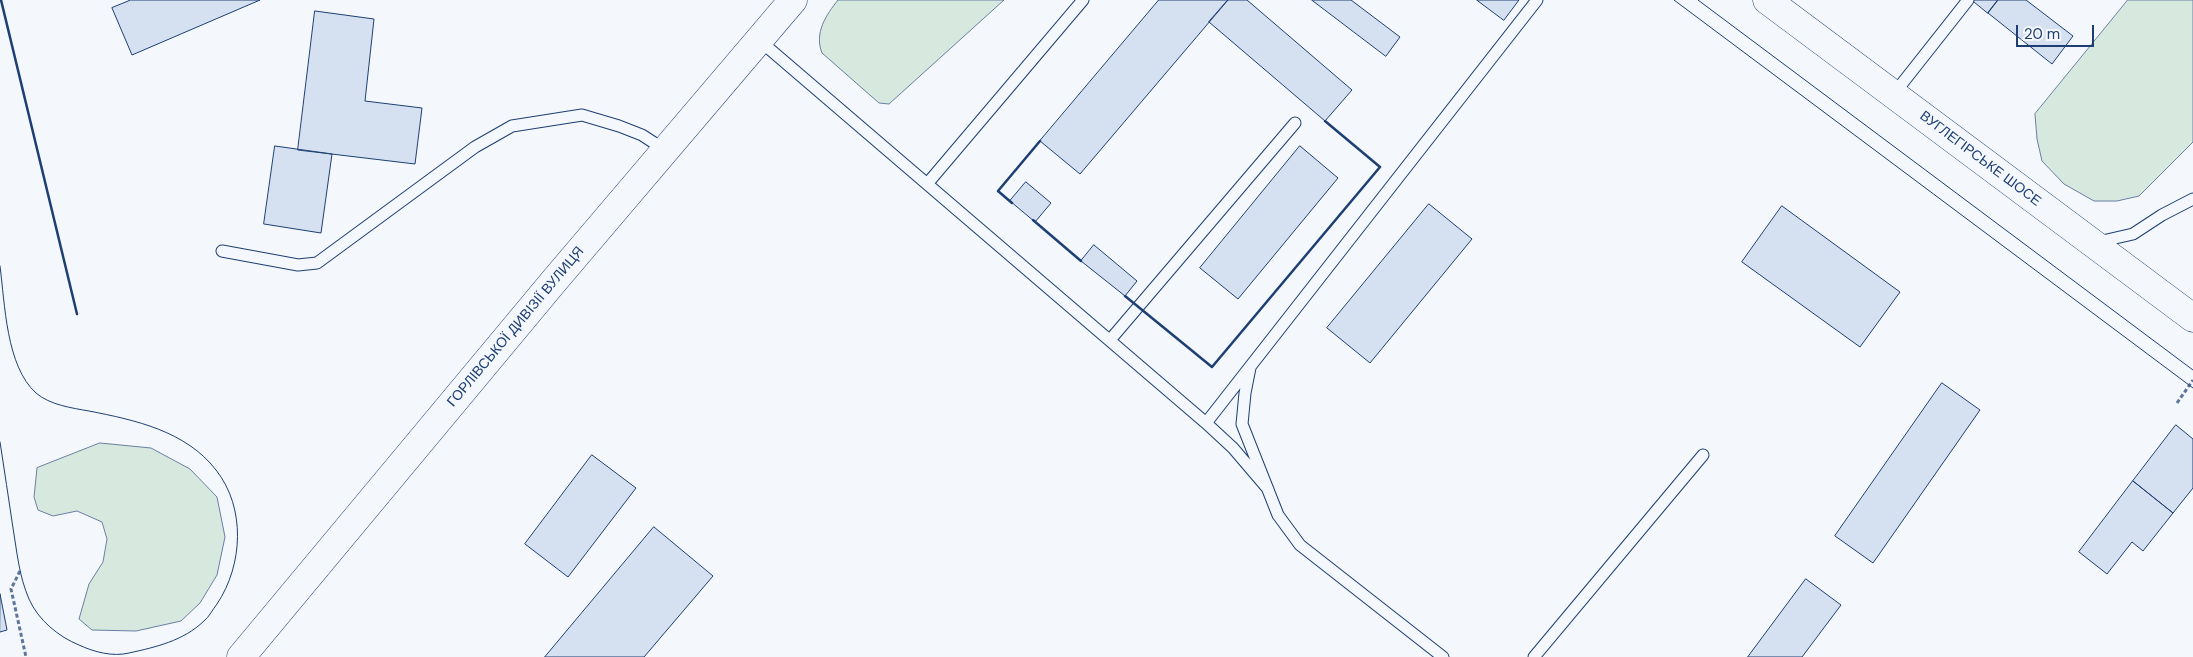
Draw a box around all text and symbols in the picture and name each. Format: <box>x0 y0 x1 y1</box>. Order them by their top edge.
scale bar <box>2018 15 2096 47</box>
text: 20 m <box>2024 24 2060 44</box>
street label: ВУГЛЕГІРСЬКЕ ШОСЕ <box>1916 108 2044 210</box>
street label: ГОРЛІВСЬКОЇ ДИВІЗІЇ ВУЛИЦЯ <box>444 244 588 410</box>

